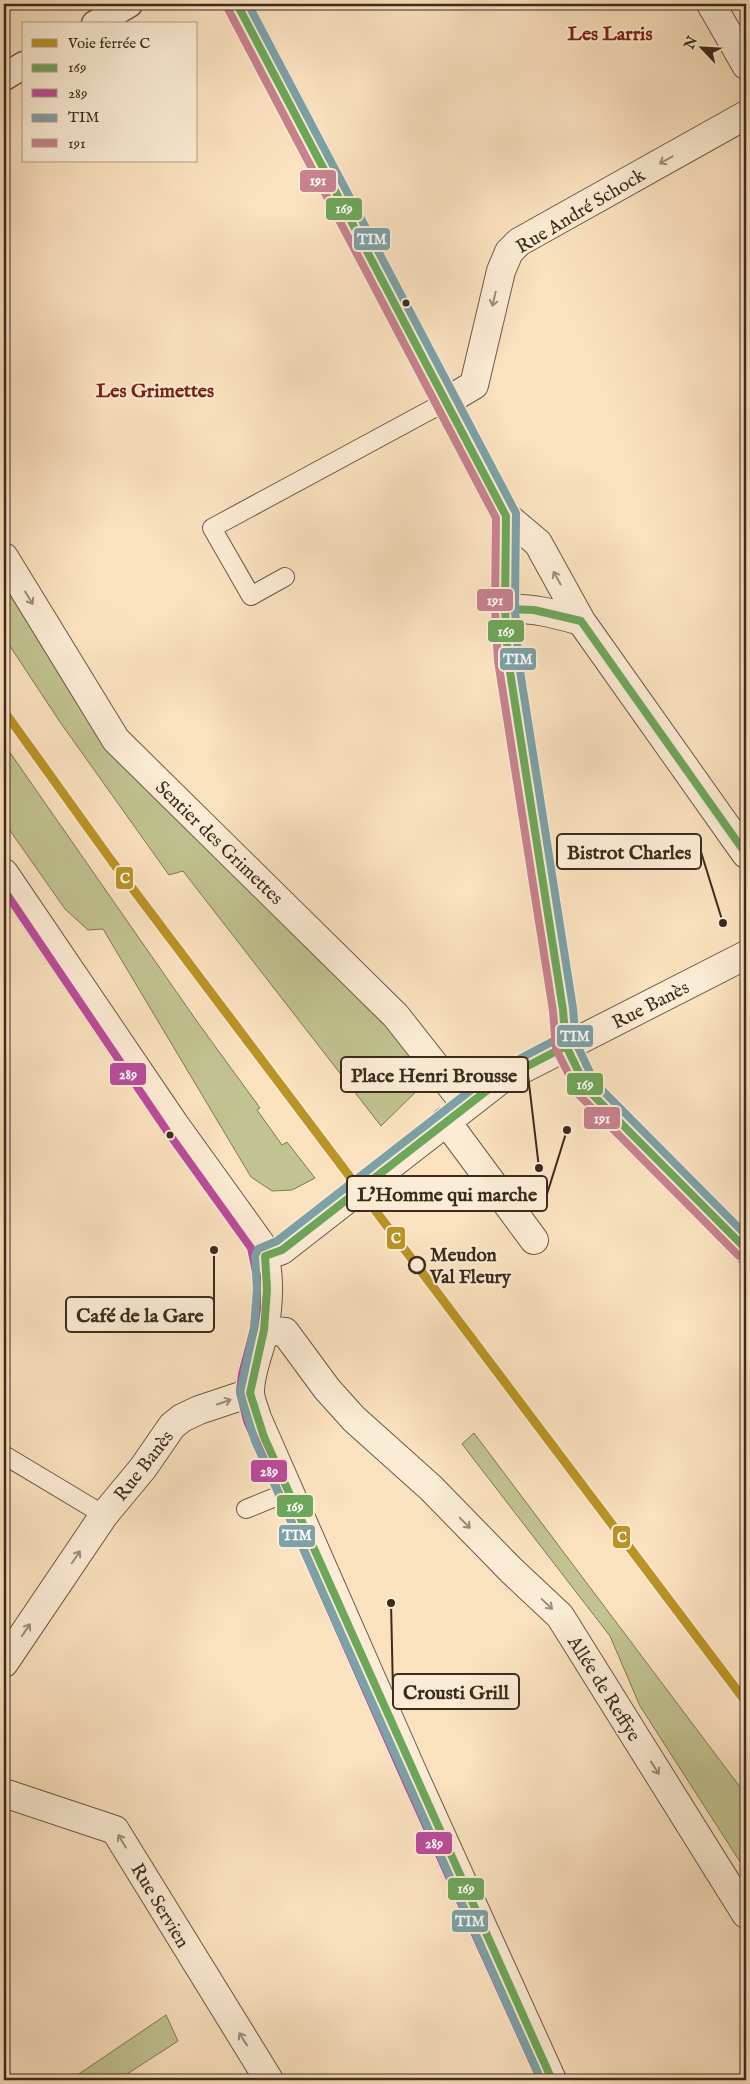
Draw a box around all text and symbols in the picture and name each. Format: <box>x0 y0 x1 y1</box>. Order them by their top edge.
legend <box>22 22 198 162</box>
district label: Les Larris <box>568 22 652 47</box>
north arrow <box>678 22 728 72</box>
text: Voie ferrée C <box>67 34 150 53</box>
text: N <box>680 34 702 53</box>
text: 169 <box>68 58 86 77</box>
text: 289 <box>68 84 87 103</box>
text: TIM <box>68 108 99 127</box>
text: 191 <box>68 134 86 153</box>
one-way arrow <box>659 155 674 165</box>
street label: Rue André Schock <box>512 163 651 260</box>
line badge: 191 <box>299 169 337 193</box>
text: 191 <box>310 172 326 190</box>
line badge: 169 <box>325 197 363 221</box>
text: 169 <box>335 200 353 218</box>
line badge: TIM <box>353 227 391 251</box>
text: TIM <box>356 231 388 249</box>
one-way arrow <box>489 290 498 306</box>
unlabelled marker <box>401 298 411 308</box>
district label: Les Grimettes <box>96 379 214 404</box>
one-way arrow <box>552 571 562 586</box>
line badge: 191 <box>476 588 514 612</box>
one-way arrow <box>25 591 35 605</box>
text: 191 <box>487 592 503 610</box>
line badge: 169 <box>487 619 525 643</box>
text: 169 <box>497 623 515 641</box>
line badge: TIM <box>499 647 537 671</box>
text: TIM <box>502 651 534 669</box>
street label: Sentier des Grimettes <box>150 776 288 911</box>
callout: Bistrot Charles <box>557 834 701 869</box>
text: Bistrot Charles <box>567 841 691 866</box>
line badge: C <box>115 866 134 890</box>
text: C <box>120 870 130 888</box>
street label: Rue Banès <box>608 976 694 1035</box>
line badge: TIM <box>556 1024 594 1048</box>
text: TIM <box>559 1028 591 1046</box>
callout: Place Henri Brousse <box>341 1057 528 1092</box>
line badge: 289 <box>109 1062 147 1086</box>
text: Place Henri Brousse <box>351 1064 518 1089</box>
text: 289 <box>119 1066 137 1084</box>
line badge: 169 <box>566 1072 604 1096</box>
text: 169 <box>576 1076 594 1094</box>
line badge: 191 <box>583 1106 621 1130</box>
text: 191 <box>594 1110 610 1128</box>
unlabelled marker <box>165 1130 175 1140</box>
callout: L'Homme qui marche <box>347 1176 547 1211</box>
text: L'Homme qui marche <box>357 1183 538 1208</box>
line badge: C <box>386 1226 406 1250</box>
text: C <box>391 1230 401 1248</box>
place label: Meudon Val Fleury <box>429 1244 512 1290</box>
marker: Meudon Val Fleury <box>408 1256 426 1274</box>
callout: Café de la Gare <box>66 1297 214 1332</box>
text: Café de la Gare <box>76 1304 205 1329</box>
one-way arrow <box>216 1396 232 1406</box>
street label: Rue Banès <box>109 1426 180 1506</box>
line badge: 289 <box>250 1459 288 1483</box>
text: 289 <box>260 1463 278 1481</box>
line badge: 169 <box>276 1494 314 1518</box>
text: 169 <box>286 1498 304 1516</box>
one-way arrow <box>459 1517 471 1529</box>
line badge: TIM <box>278 1524 316 1548</box>
line badge: C <box>612 1525 631 1549</box>
text: TIM <box>281 1527 313 1545</box>
text: C <box>617 1529 627 1547</box>
one-way arrow <box>71 1550 81 1564</box>
one-way arrow <box>540 1598 553 1610</box>
one-way arrow <box>21 1623 31 1637</box>
street label: Allée de Reffye <box>561 1631 645 1747</box>
callout: Crousti Grill <box>393 1674 519 1709</box>
text: Crousti Grill <box>403 1681 509 1706</box>
one-way arrow <box>650 1761 660 1775</box>
line badge: 289 <box>415 1831 453 1855</box>
one-way arrow <box>116 1834 126 1848</box>
text: 289 <box>425 1835 443 1853</box>
street label: Rue Servien <box>125 1859 194 1953</box>
line badge: 169 <box>447 1877 485 1901</box>
text: 169 <box>457 1880 475 1898</box>
line badge: TIM <box>451 1909 489 1933</box>
text: TIM <box>454 1913 486 1931</box>
one-way arrow <box>238 2032 248 2046</box>

